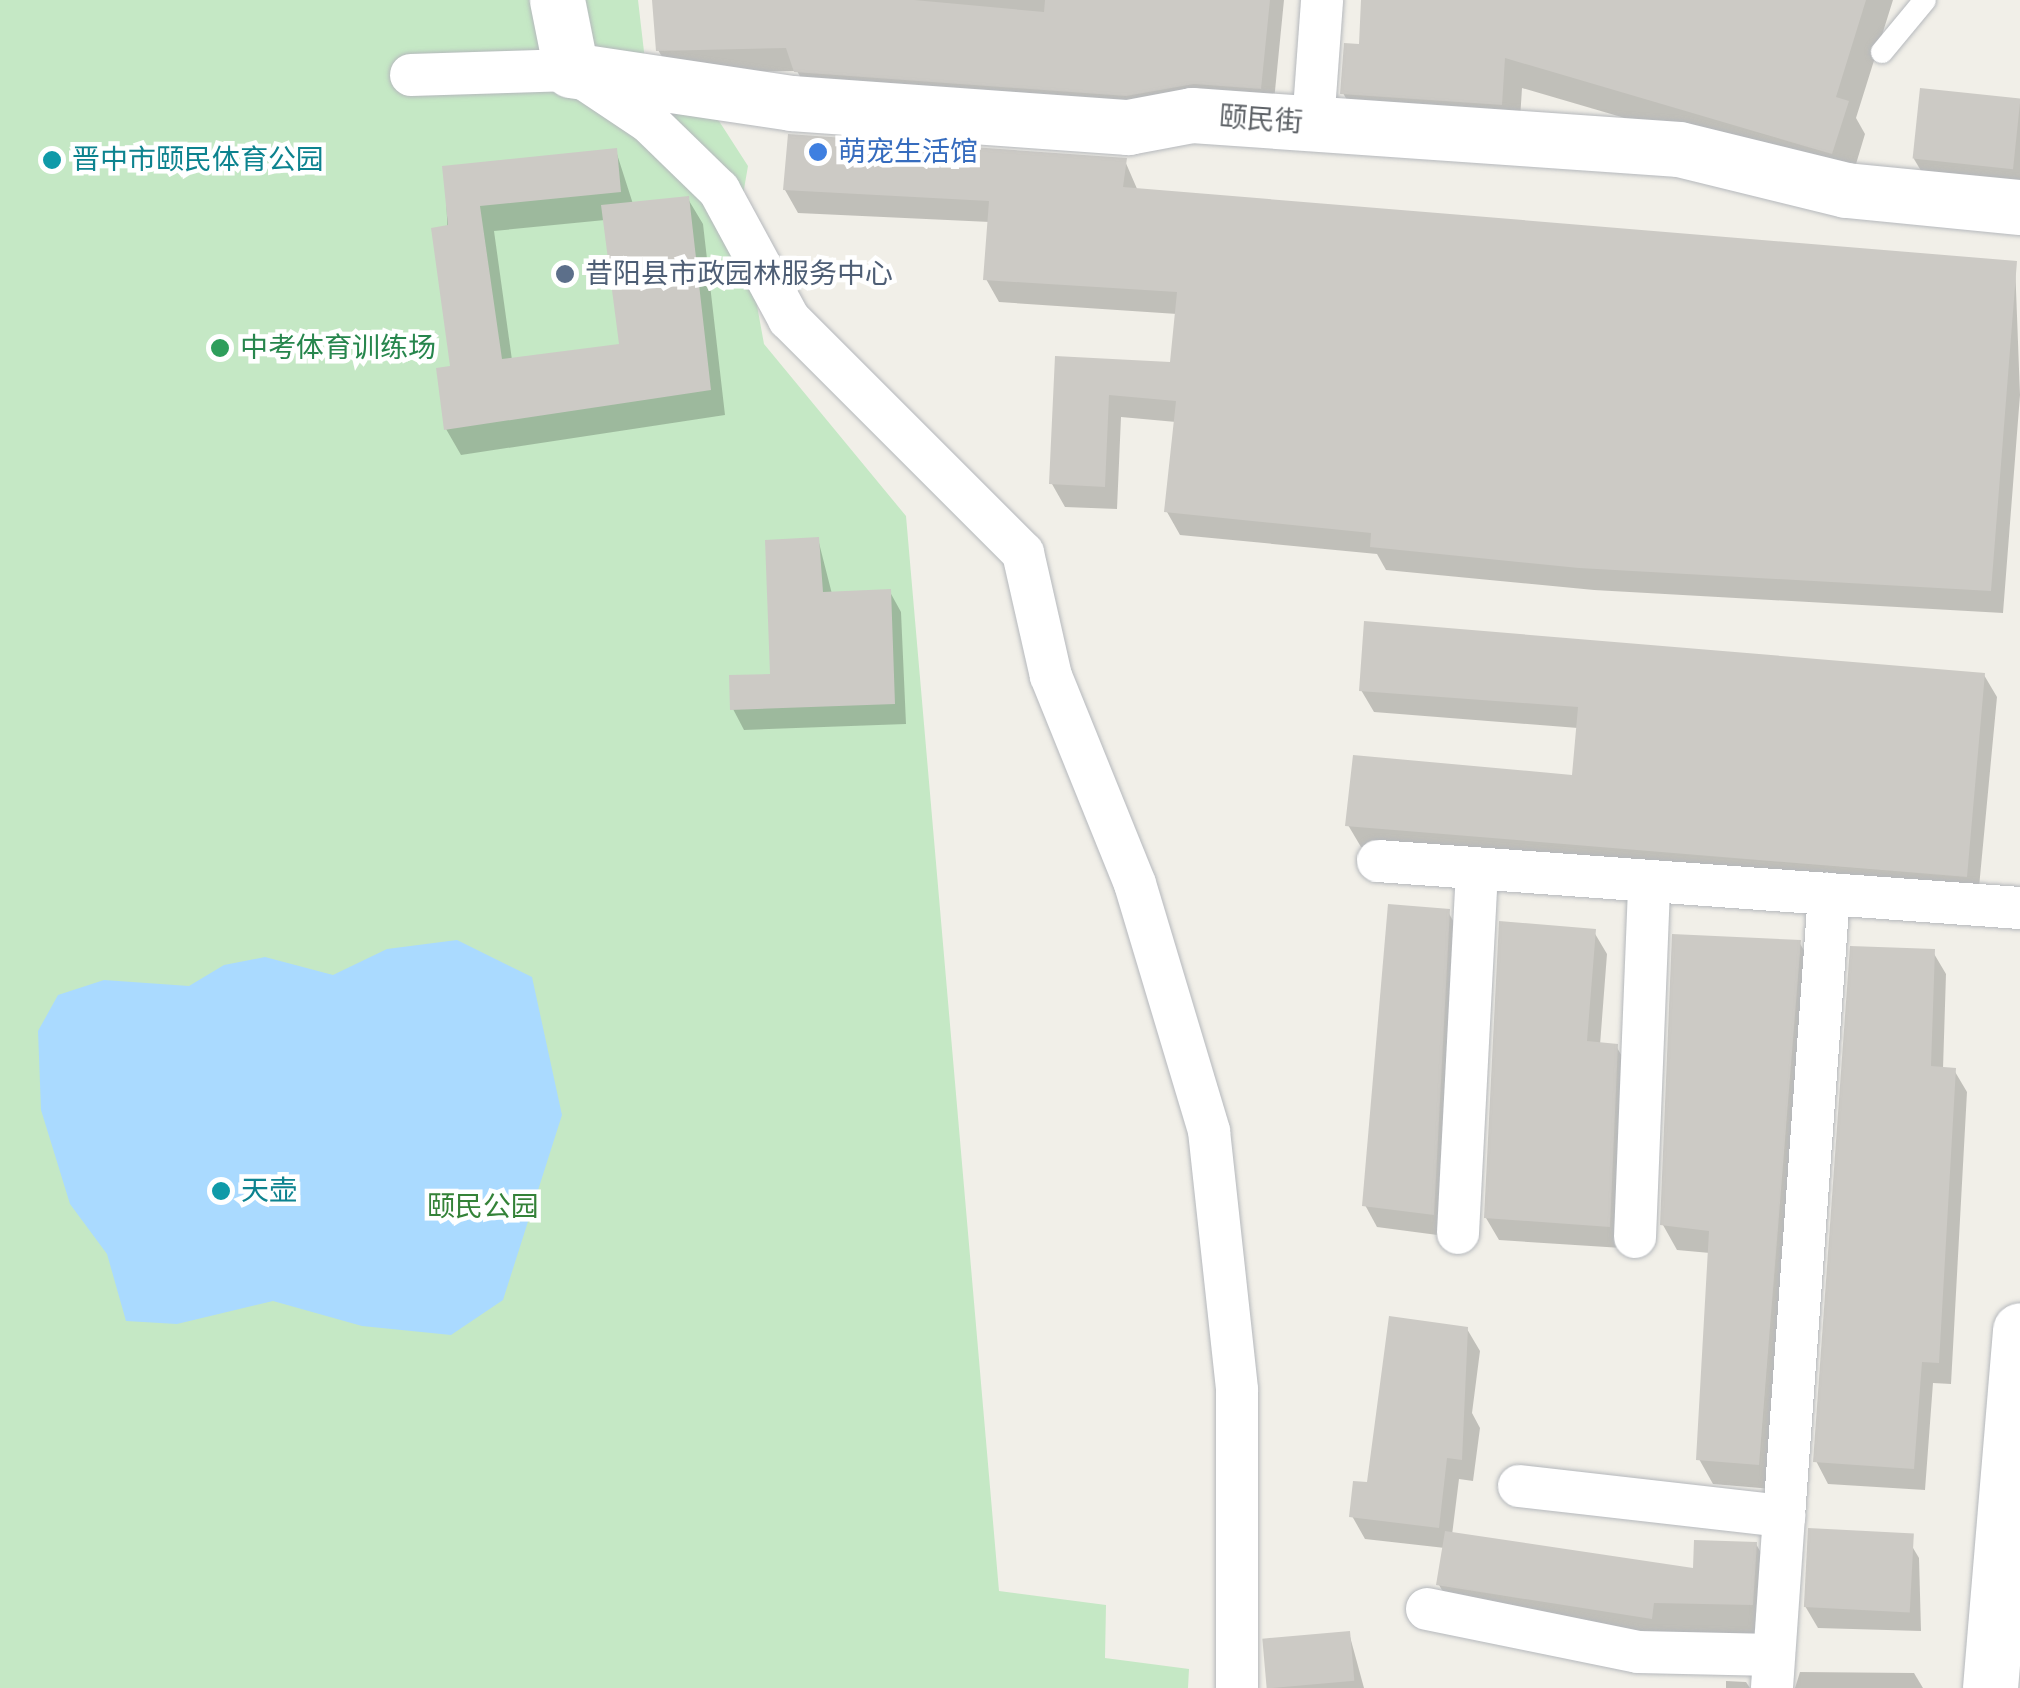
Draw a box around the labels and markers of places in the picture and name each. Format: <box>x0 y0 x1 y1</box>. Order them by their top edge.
place label: 萌宠生活馆 <box>838 135 978 169</box>
marker: 萌宠生活馆 <box>807 141 829 163</box>
place label: 晋中市颐民体育公园 <box>72 143 324 177</box>
marker: 晋中市颐民体育公园 <box>41 149 63 171</box>
place label: 昔阳县市政园林服务中心 <box>585 257 893 291</box>
marker: 昔阳县市政园林服务中心 <box>554 263 576 285</box>
place label: 中考体育训练场 <box>240 331 436 365</box>
marker: 中考体育训练场 <box>209 337 231 359</box>
place label: 天壶 <box>241 1174 297 1208</box>
marker: 天壶 <box>210 1180 232 1202</box>

